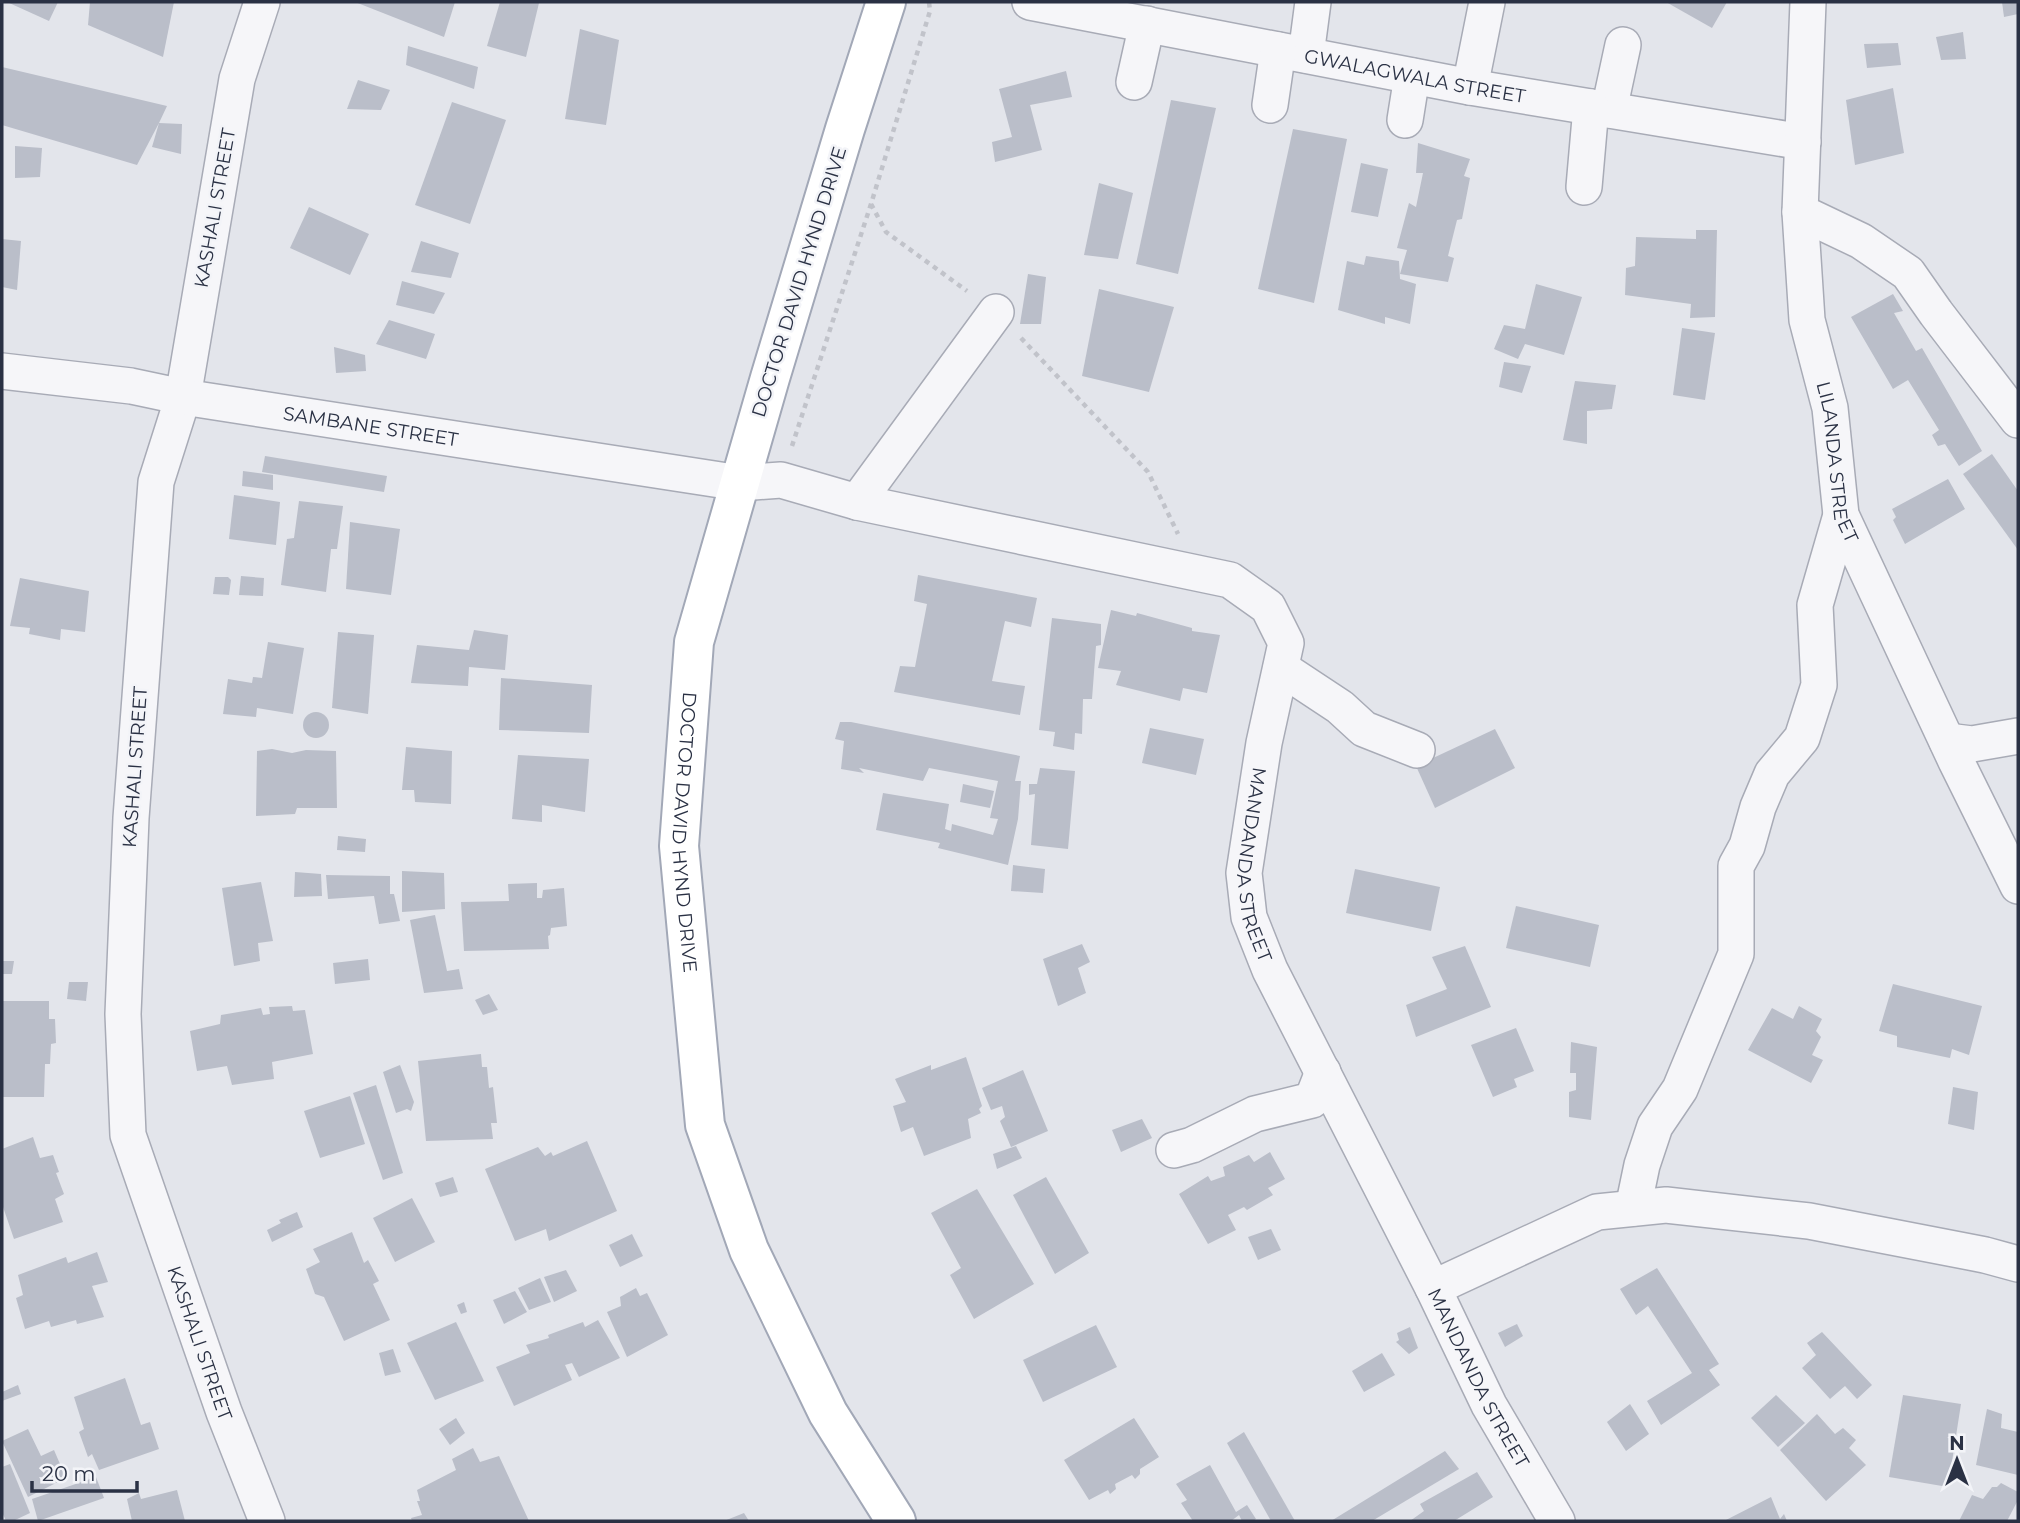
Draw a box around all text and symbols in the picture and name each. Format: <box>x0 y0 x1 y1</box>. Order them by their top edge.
street label: GWALAGWALA STREET <box>1303 44 1527 108</box>
street label: KASHALI STREET <box>190 126 240 290</box>
street label: DOCTOR DAVID HYND DRIVE <box>747 144 851 420</box>
street label: LILANDA STREET <box>1812 379 1864 546</box>
street label: SAMBANE STREET <box>282 401 460 451</box>
street label: KASHALI STREET <box>118 685 152 848</box>
street label: DOCTOR DAVID HYND DRIVE <box>667 691 702 974</box>
street label: MANDANDA STREET <box>1233 766 1277 965</box>
street label: KASHALI STREET <box>163 1263 238 1424</box>
street label: MANDANDA STREET <box>1423 1284 1534 1471</box>
north arrow <box>1922 1425 1992 1495</box>
text: N <box>1949 1432 1965 1455</box>
scale bar <box>32 1450 136 1494</box>
text: 20 m <box>42 1461 96 1486</box>

